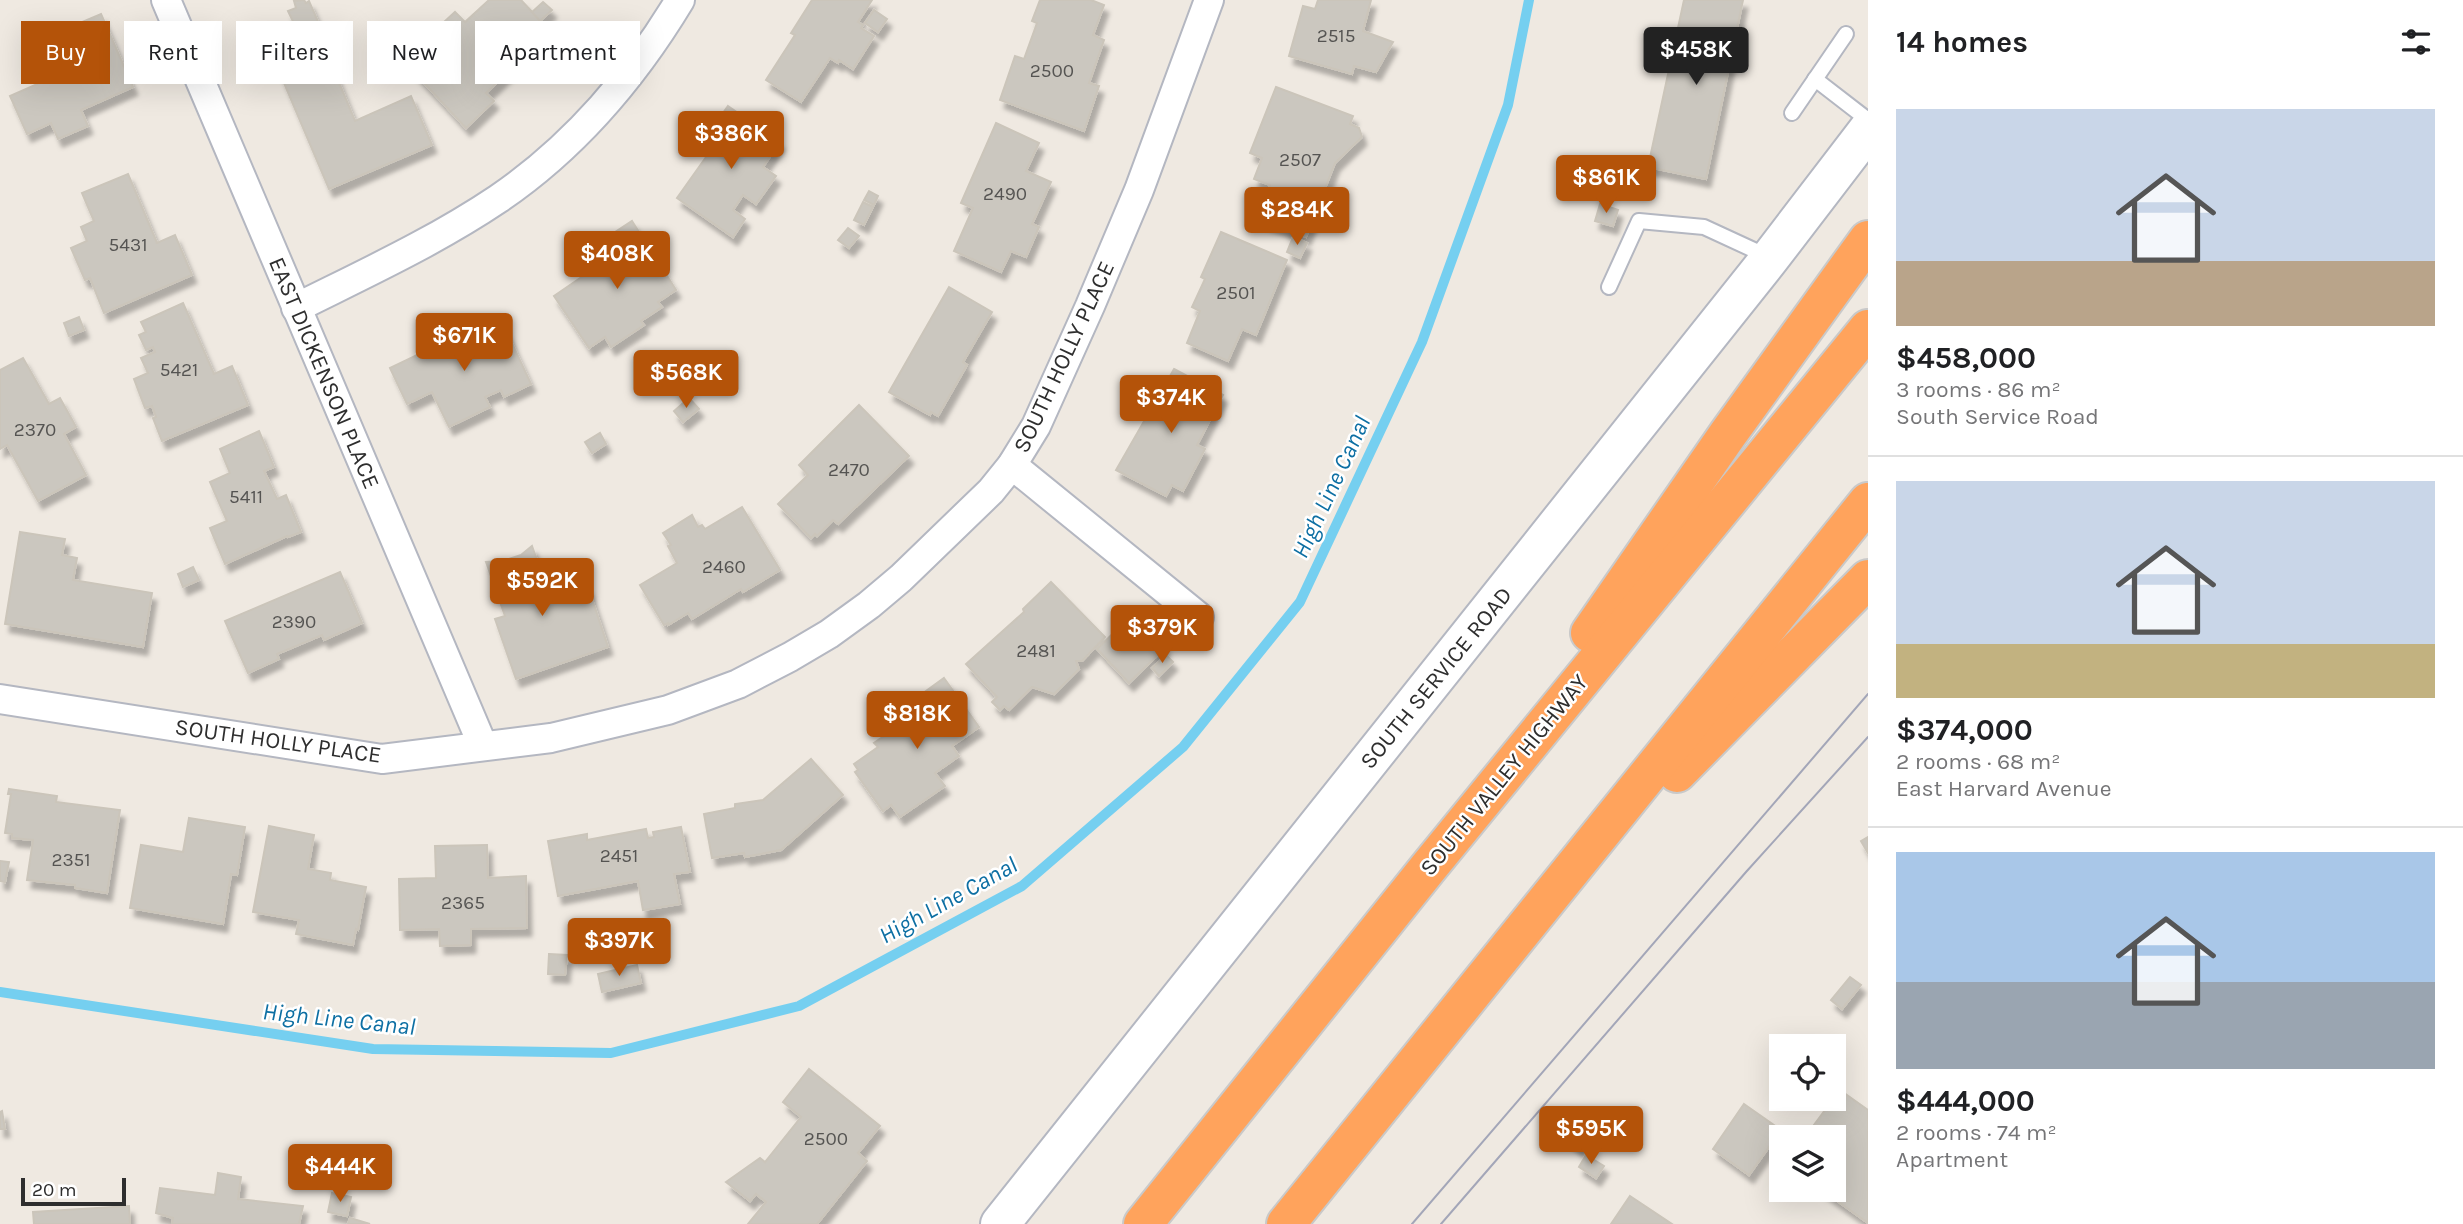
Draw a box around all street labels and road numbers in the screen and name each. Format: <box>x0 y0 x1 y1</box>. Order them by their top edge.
street label: EAST DICKENSON PLACE <box>263 253 385 493</box>
street label: SOUTH HOLLY PLACE <box>1008 257 1120 457</box>
street label: SOUTH SERVICE ROAD <box>1354 582 1518 774</box>
street label: SOUTH VALLEY HIGHWAY <box>1414 669 1594 881</box>
street label: SOUTH HOLLY PLACE <box>173 713 383 769</box>

